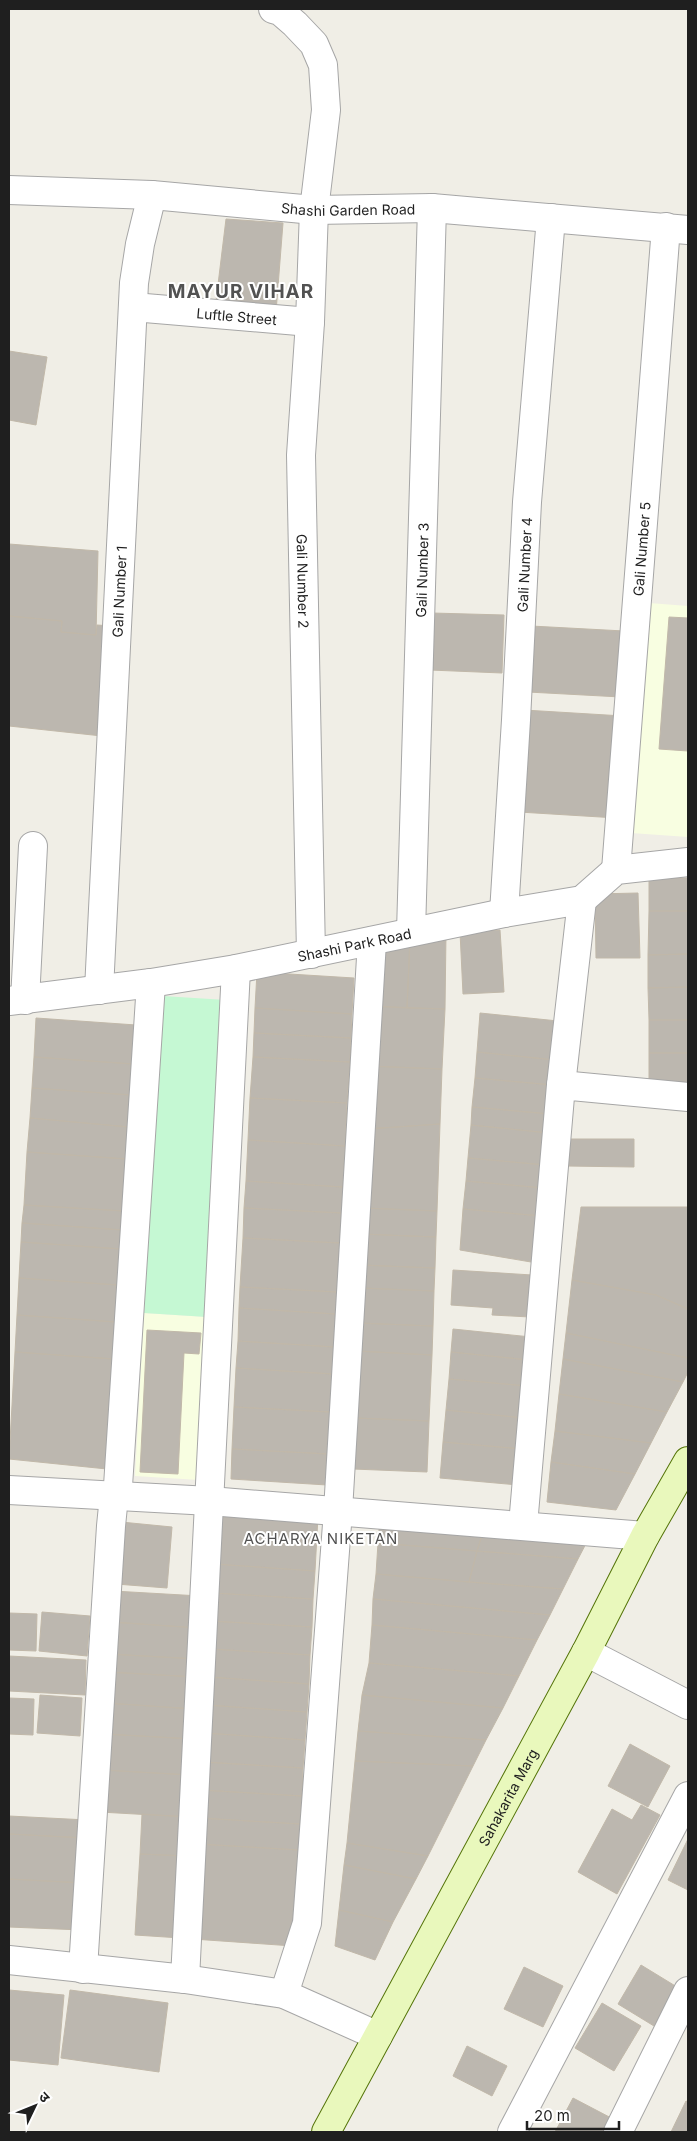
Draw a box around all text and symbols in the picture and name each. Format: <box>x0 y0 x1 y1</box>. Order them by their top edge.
street label: Shashi Garden Road <box>280 199 415 219</box>
district label: MAYUR VIHAR <box>168 280 314 303</box>
street label: Luftle Street <box>196 304 278 328</box>
street label: Gali Number 5 <box>629 501 653 597</box>
street label: Gali Number 4 <box>513 517 535 613</box>
street label: Gali Number 3 <box>412 523 431 618</box>
street label: Gali Number 2 <box>294 534 313 629</box>
street label: Gali Number 1 <box>108 545 129 638</box>
street label: Shashi Park Road <box>296 924 413 964</box>
district label: ACHARYA NIKETAN <box>244 1529 398 1548</box>
street label: Sahakarita Marg <box>474 1745 541 1849</box>
north arrow <box>10 2081 60 2131</box>
text: उ <box>36 2088 54 2106</box>
scale bar <box>527 2098 620 2130</box>
text: 20 m <box>534 2106 570 2125</box>

